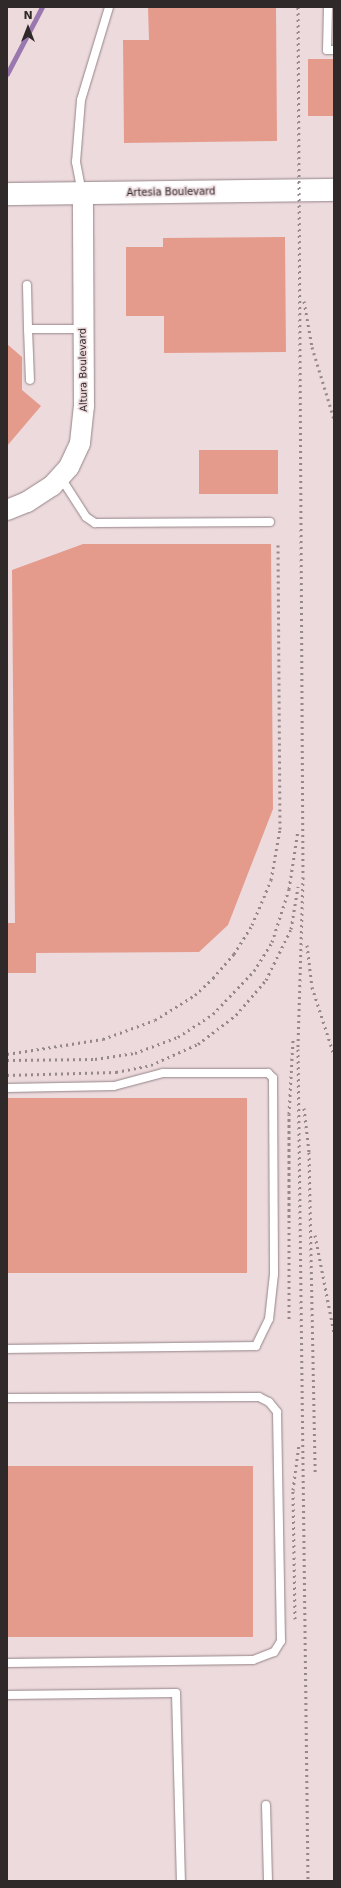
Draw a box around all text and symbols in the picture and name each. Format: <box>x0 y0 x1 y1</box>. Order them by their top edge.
north arrow <box>8 8 48 48</box>
text: N <box>23 9 33 22</box>
street label: Artesia Boulevard <box>126 185 216 199</box>
street label: Altura Boulevard <box>76 328 90 412</box>

